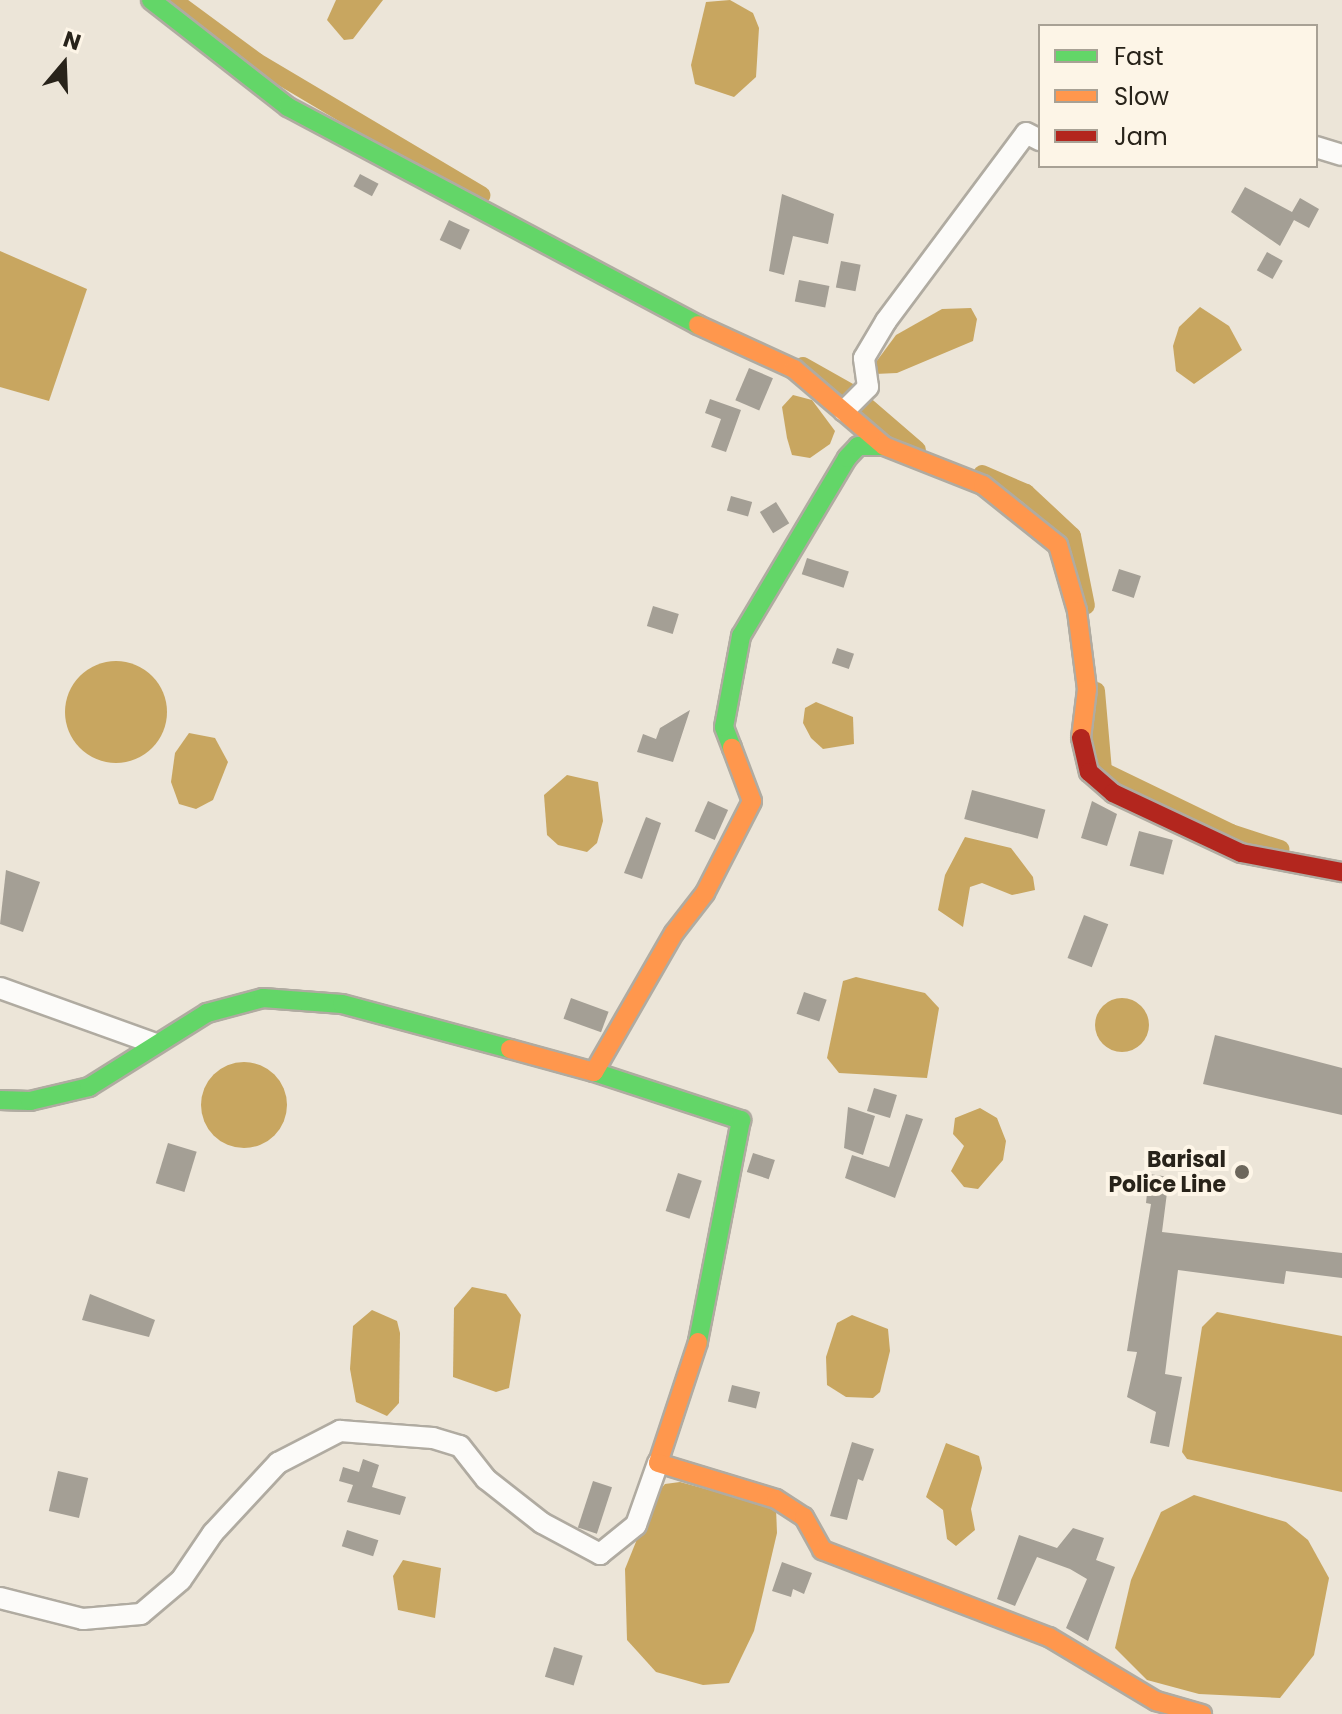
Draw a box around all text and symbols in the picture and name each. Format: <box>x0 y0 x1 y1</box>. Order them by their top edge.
text: N <box>59 23 85 58</box>
north arrow <box>24 24 104 104</box>
legend <box>1038 24 1318 168</box>
text: Fast <box>1114 40 1164 73</box>
text: Slow <box>1114 80 1169 113</box>
text: Jam <box>1114 120 1168 153</box>
place label: Barisal Police Line <box>1108 1146 1226 1198</box>
marker: Barisal Police Line <box>1233 1163 1251 1181</box>

